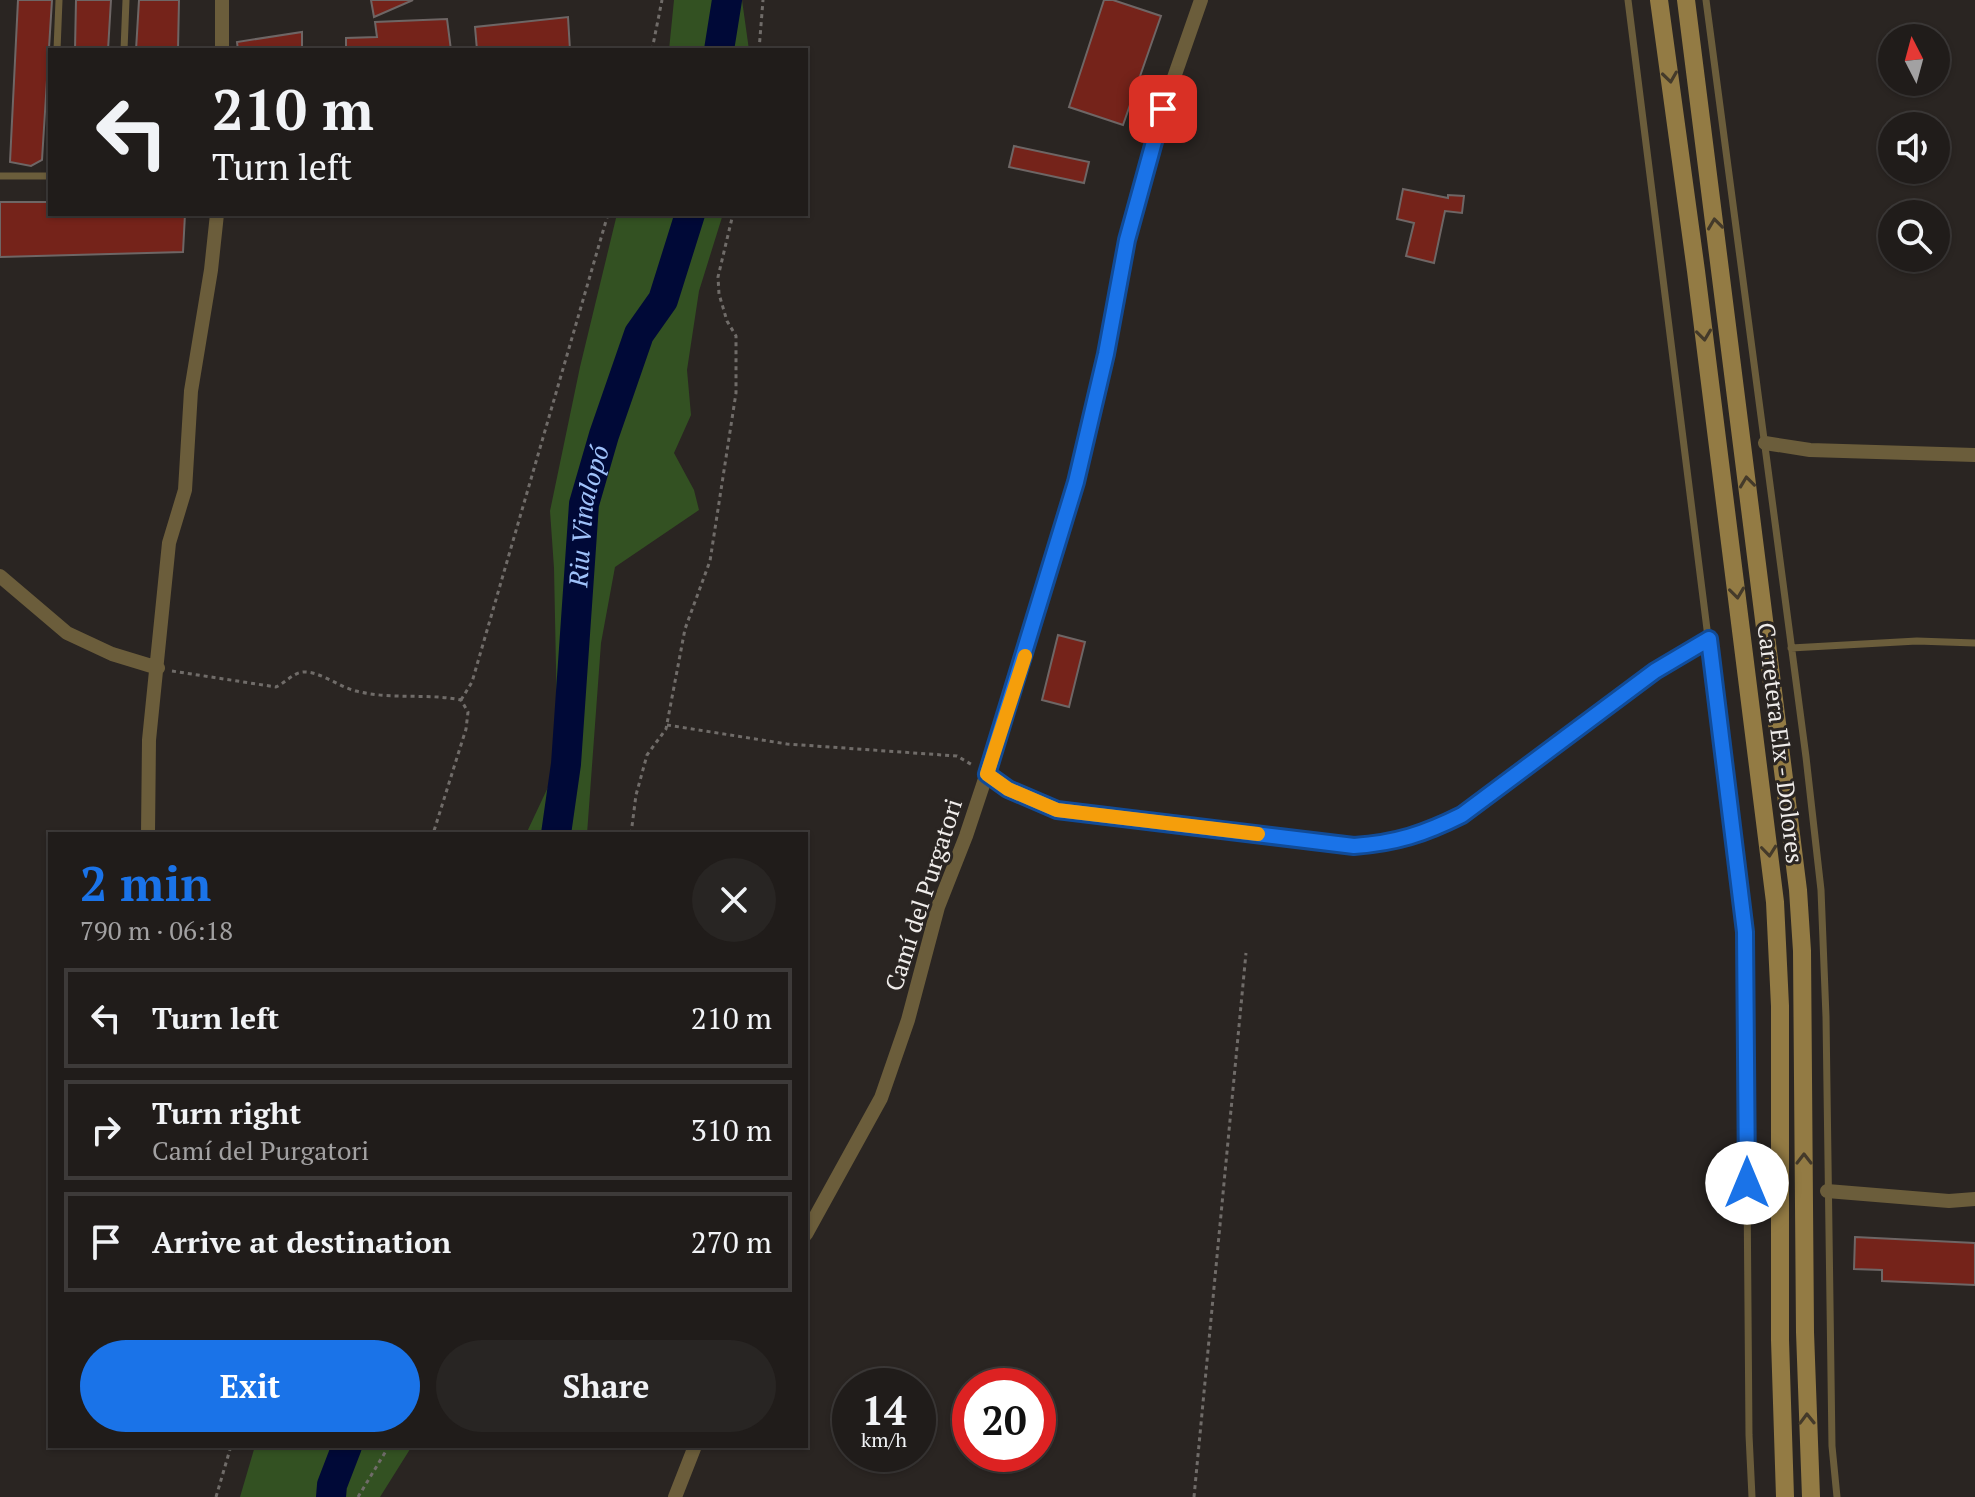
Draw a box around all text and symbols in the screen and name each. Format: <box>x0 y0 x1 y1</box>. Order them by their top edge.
north arrow <box>1878 24 1950 96</box>
map controls <box>1878 24 1950 272</box>
one-way arrow <box>1661 70 1678 84</box>
text: 210 m <box>212 72 374 146</box>
pin <box>1129 75 1197 143</box>
icon: left <box>80 80 184 184</box>
icon: arrive <box>1141 87 1185 131</box>
button: sound <box>1878 112 1950 184</box>
text: Turn left <box>212 143 352 190</box>
button: search <box>1878 200 1950 272</box>
one-way arrow <box>1707 218 1724 231</box>
one-way arrow <box>1695 328 1712 342</box>
water label: Riu Vinalopó <box>560 441 616 589</box>
one-way arrow <box>1739 476 1756 489</box>
one-way arrow <box>1728 587 1745 600</box>
street label: Carretera Elx - Dolores <box>1750 621 1812 865</box>
street label: Camí del Purgatori <box>877 794 969 995</box>
one-way arrow <box>1761 845 1778 858</box>
text: 2 min <box>80 851 211 915</box>
button: close <box>692 858 776 942</box>
text: 790 m · 06:18 <box>80 913 233 947</box>
icon: left <box>84 996 128 1040</box>
text: Turn left <box>152 998 279 1038</box>
text: 210 m <box>691 998 772 1038</box>
text: Turn right <box>152 1093 301 1133</box>
icon: right <box>84 1108 128 1152</box>
text: 310 m <box>691 1110 772 1150</box>
text: Camí del Purgatori <box>152 1133 369 1167</box>
position arrow <box>1705 1141 1789 1225</box>
one-way arrow <box>1795 1152 1813 1165</box>
icon: arrive <box>84 1220 128 1264</box>
text: Arrive at destination <box>152 1222 451 1262</box>
text: 270 m <box>691 1222 772 1262</box>
button: Exit <box>80 1340 420 1432</box>
button: Share <box>436 1340 776 1432</box>
speed limit sign: 20 <box>952 1368 1056 1472</box>
text: 14 <box>861 1383 907 1436</box>
one-way arrow <box>1798 1412 1815 1425</box>
text: km/h <box>861 1426 907 1453</box>

